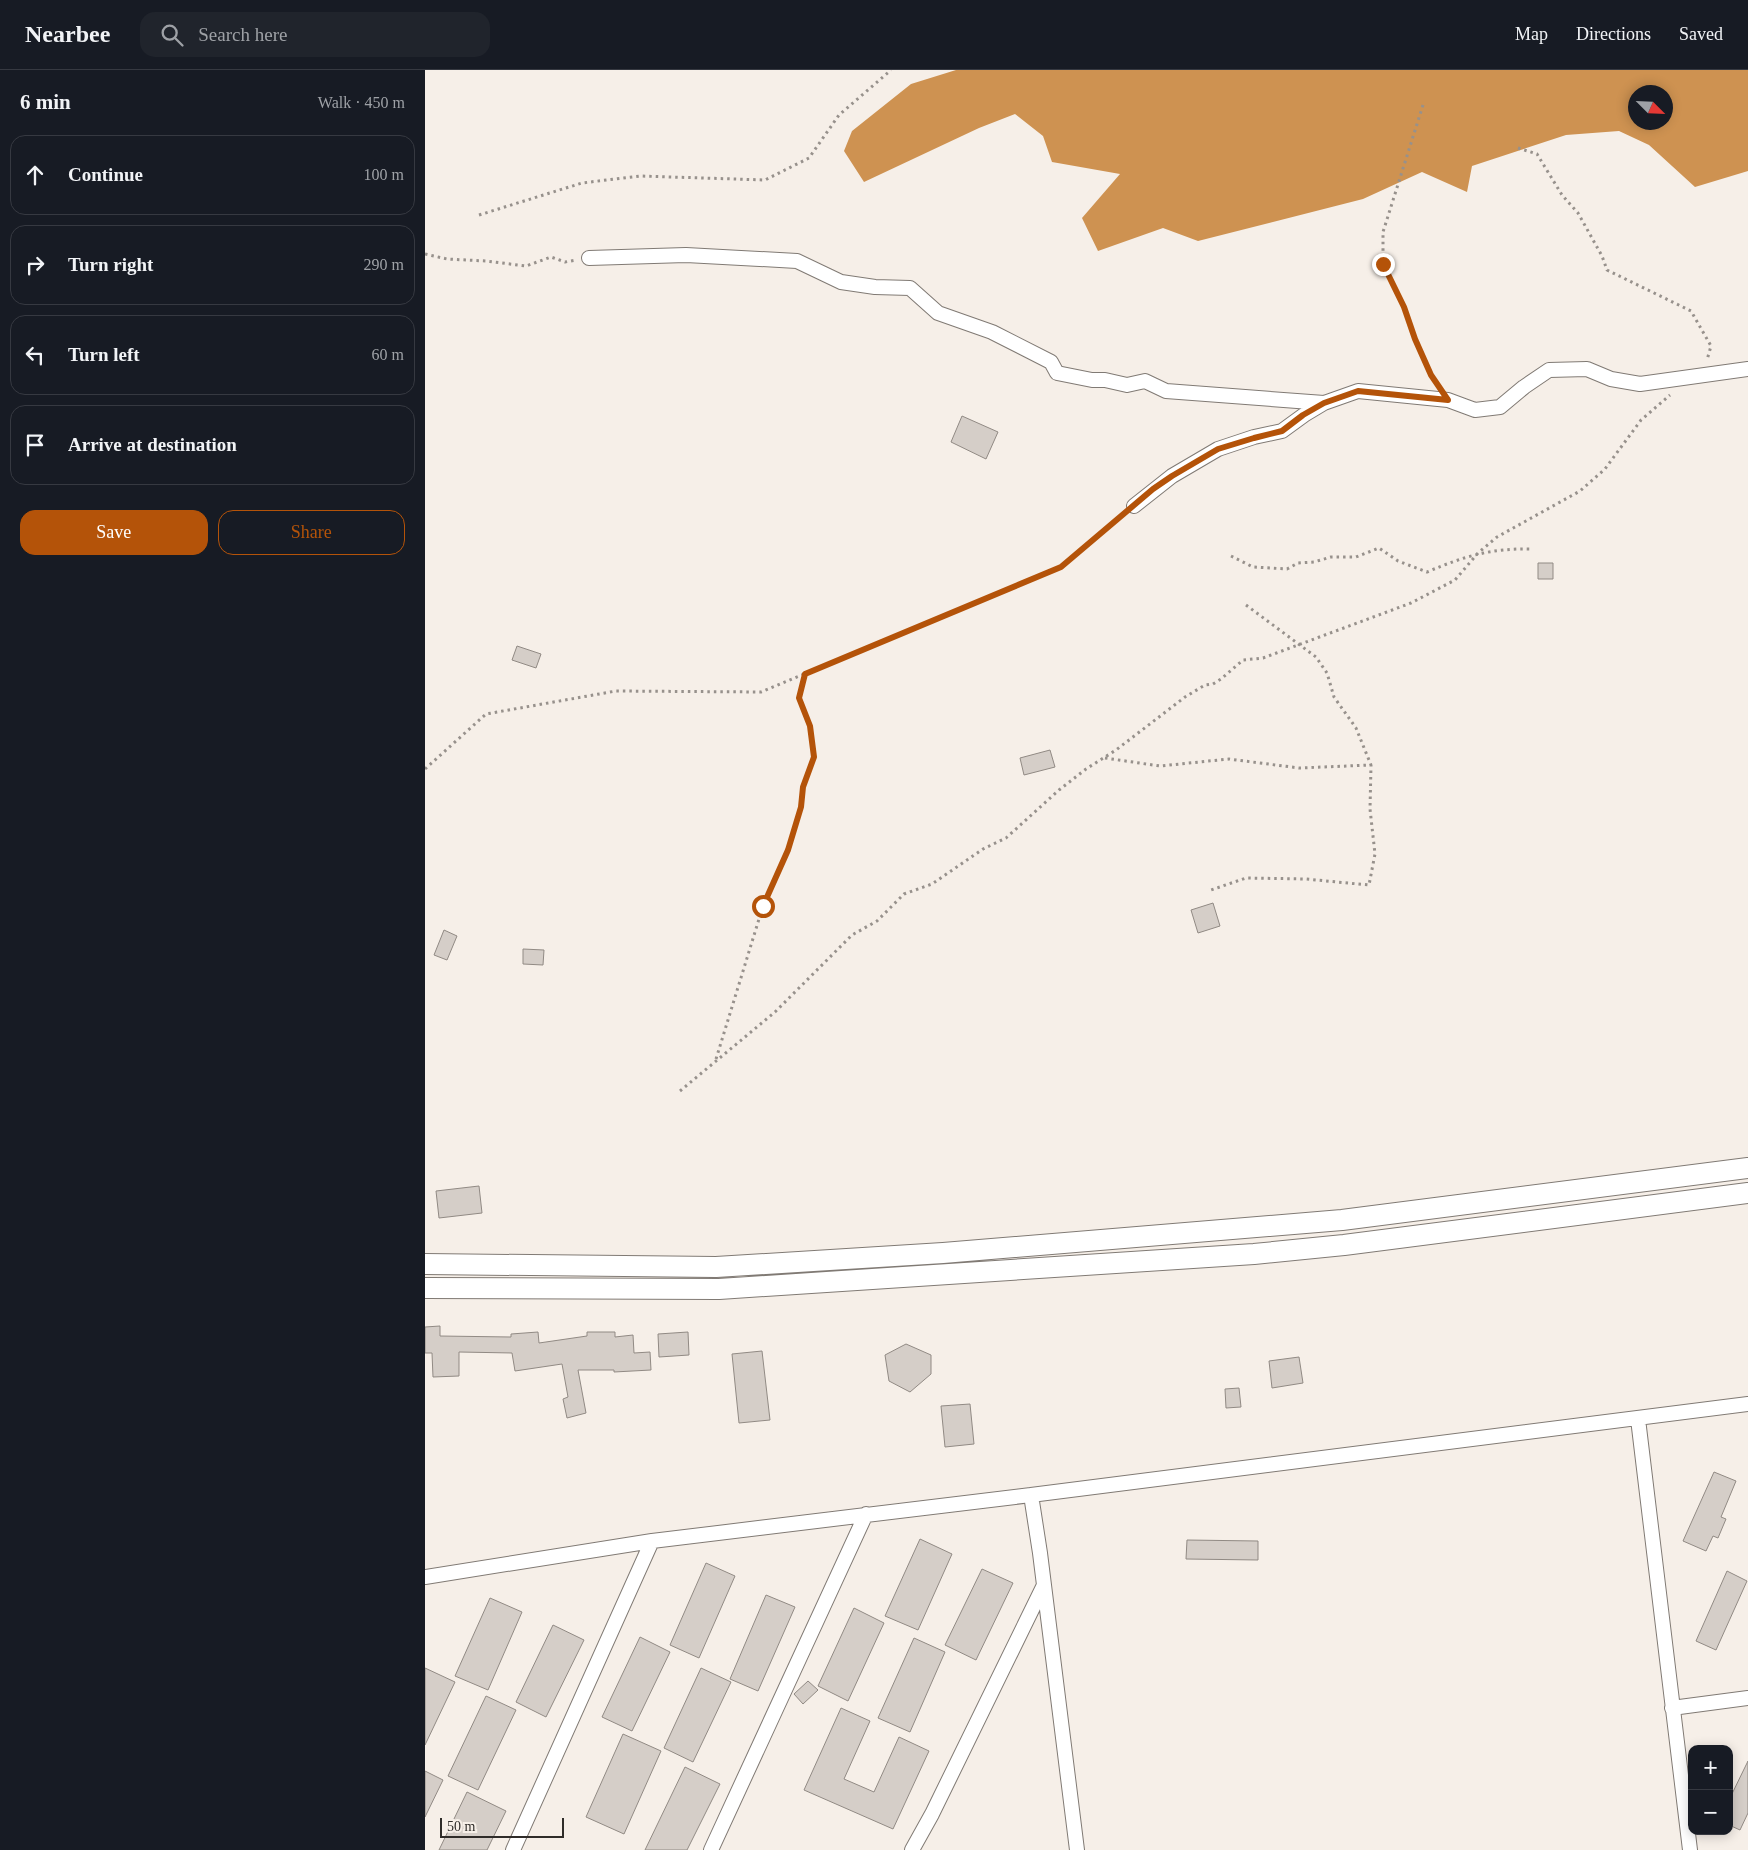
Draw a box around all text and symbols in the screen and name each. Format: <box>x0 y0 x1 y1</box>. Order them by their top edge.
search box <box>140 12 490 57</box>
text: Nearbee <box>25 21 110 47</box>
icon: search <box>158 21 186 49</box>
text: Search here <box>198 24 287 45</box>
text: Map <box>1515 24 1548 44</box>
text: Directions <box>1576 24 1651 44</box>
text: Saved <box>1679 24 1723 44</box>
north arrow <box>1628 85 1673 130</box>
text: 6 min <box>20 90 71 114</box>
text: Walk · 450 m <box>318 94 405 111</box>
icon: ahead <box>21 161 49 189</box>
text: Continue <box>68 164 143 185</box>
text: 100 m <box>364 166 404 183</box>
icon: right <box>21 251 49 279</box>
route end <box>1372 253 1395 276</box>
text: Turn right <box>68 254 153 275</box>
text: 290 m <box>364 256 404 273</box>
icon: left <box>21 341 49 369</box>
text: Turn left <box>68 344 140 365</box>
text: 60 m <box>372 346 404 363</box>
icon: arrive <box>21 431 49 459</box>
text: Arrive at destination <box>68 434 237 455</box>
button: Save <box>20 510 208 555</box>
button: Share <box>218 510 405 555</box>
route start <box>752 895 775 918</box>
map controls <box>1688 1745 1733 1835</box>
button: + <box>1688 1745 1733 1790</box>
button: − <box>1688 1790 1733 1835</box>
scale bar <box>440 1815 564 1838</box>
text: 50 m <box>447 1819 475 1834</box>

